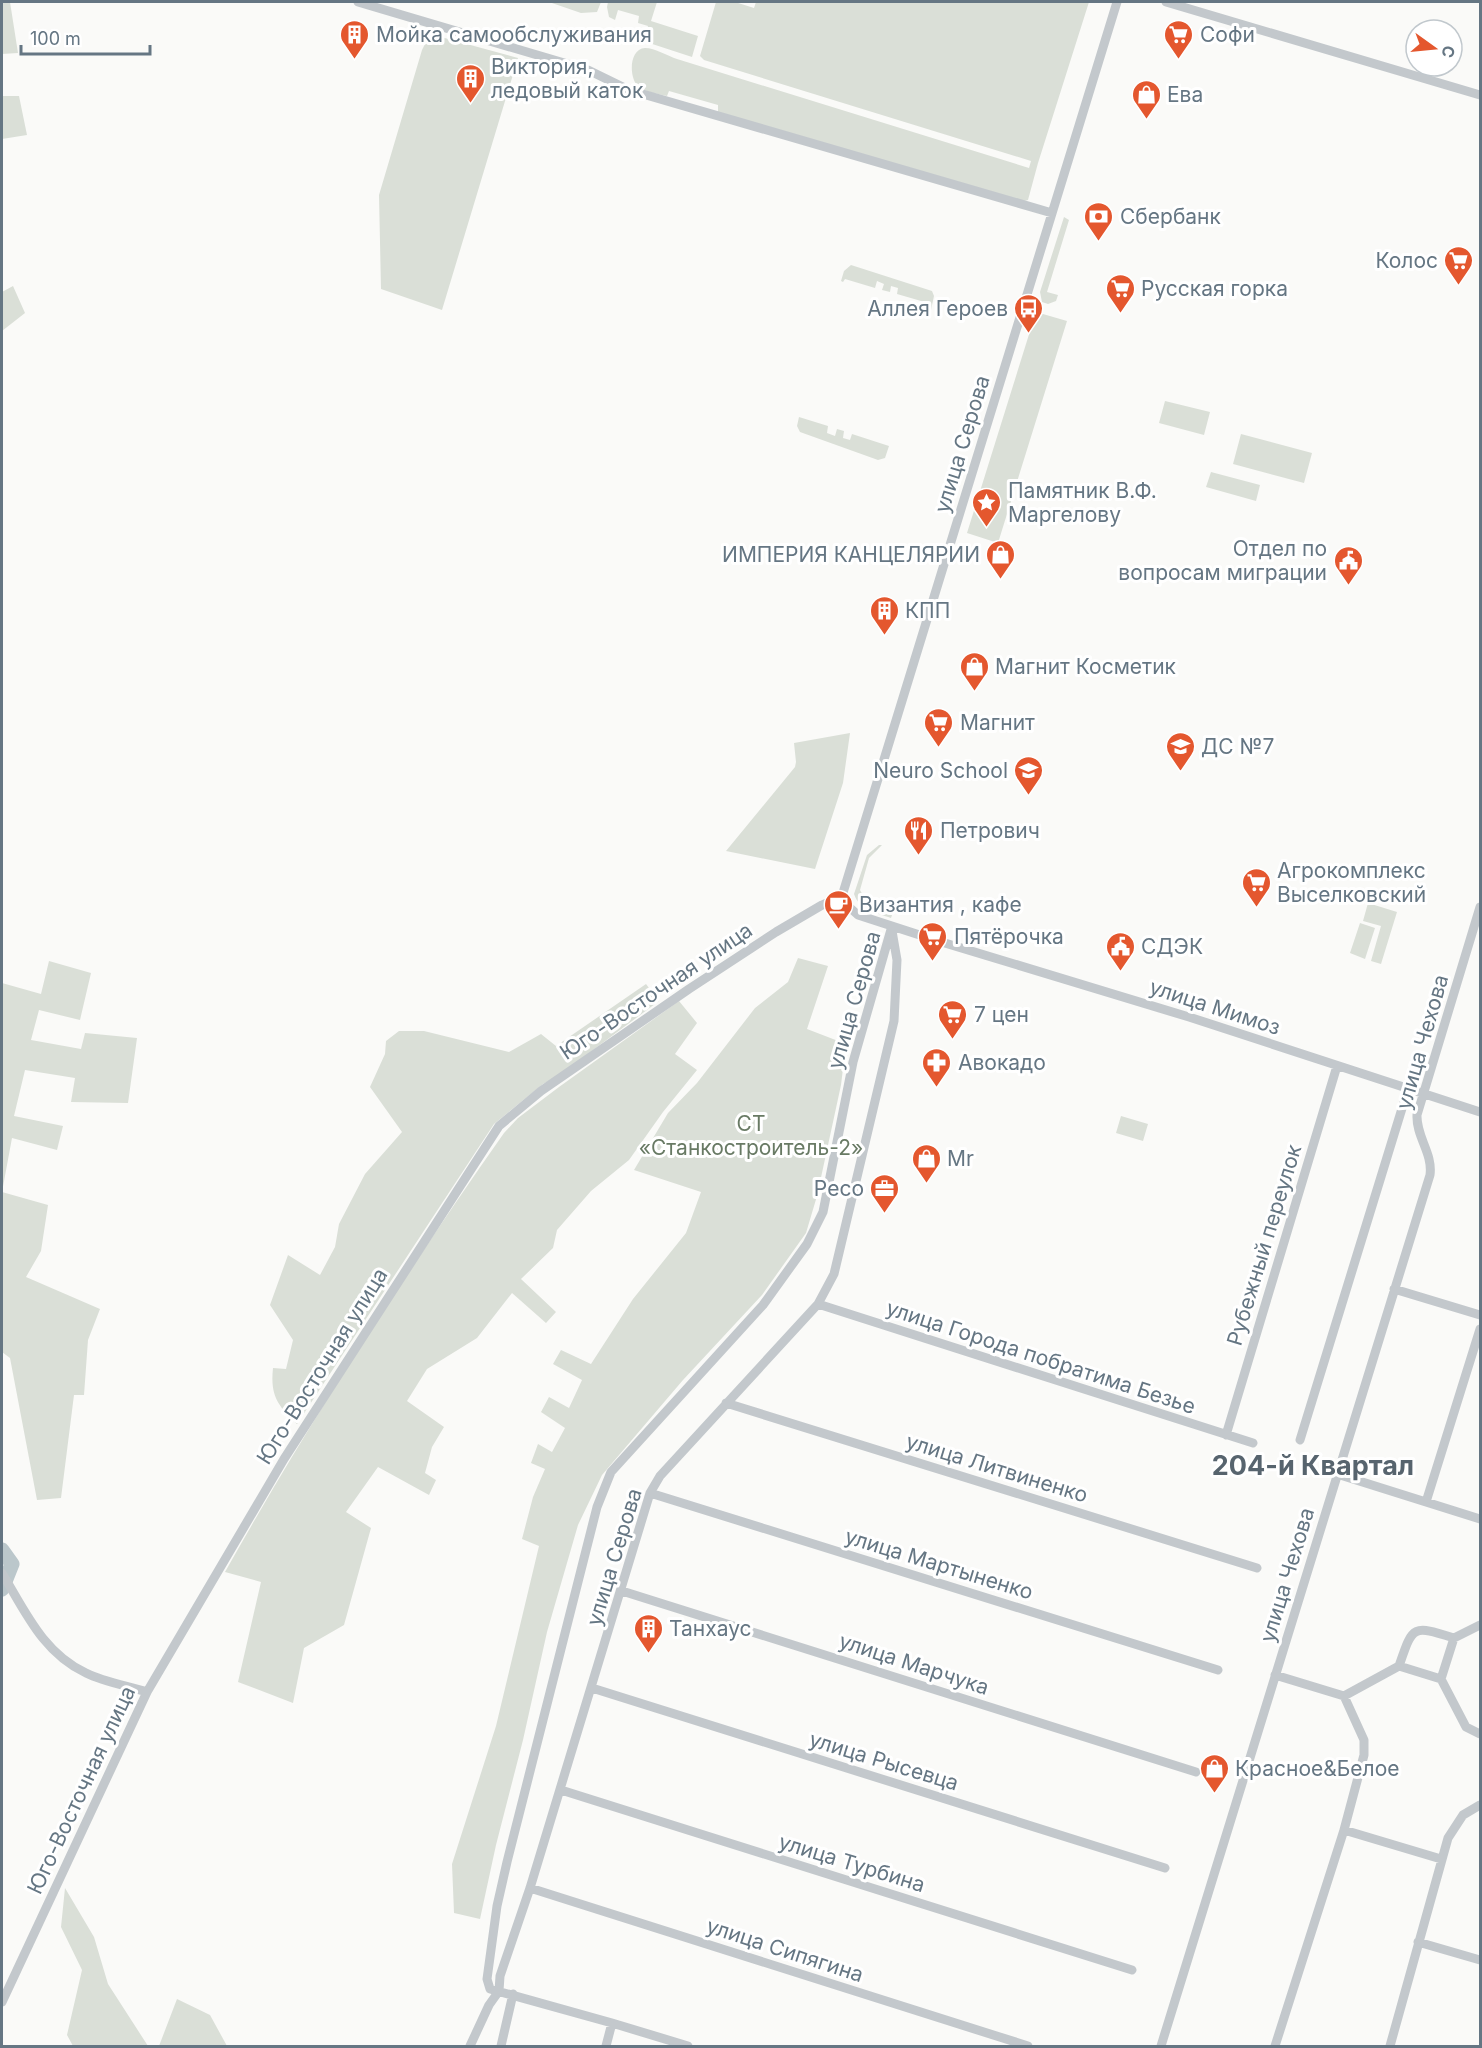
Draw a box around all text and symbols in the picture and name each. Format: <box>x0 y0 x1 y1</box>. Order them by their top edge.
scale bar <box>21 18 150 56</box>
building icon: Мойка самообслуживания <box>339 18 371 60</box>
supermarket icon: Софи <box>1163 18 1195 60</box>
north arrow <box>1404 18 1464 78</box>
place label: Мойка самообслуживания <box>376 22 652 47</box>
place label: Софи <box>1200 22 1255 47</box>
text: 100 m <box>30 28 81 49</box>
text: С <box>1437 44 1460 60</box>
place label: Виктория, ледовый каток <box>491 54 644 103</box>
building icon: Виктория, ледовый каток <box>454 62 486 104</box>
shop icon: Ева <box>1130 78 1162 120</box>
place label: Ева <box>1167 82 1203 107</box>
bank icon: Сбербанк <box>1083 200 1115 242</box>
place label: Сбербанк <box>1120 204 1222 229</box>
supermarket icon: Колос <box>1443 244 1475 286</box>
place label: Колос <box>1375 248 1438 273</box>
supermarket icon: Русская горка <box>1104 272 1136 314</box>
place label: Русская горка <box>1141 276 1288 301</box>
bus stop icon: Аллея Героев <box>1013 292 1045 334</box>
place label: Аллея Героев <box>867 296 1008 321</box>
street label: улица Серова <box>929 372 995 516</box>
place label: Памятник В.Ф. Маргелову <box>1008 478 1157 527</box>
place icon: Памятник В.Ф. Маргелову <box>971 486 1003 528</box>
place label: Отдел по вопросам миграции <box>1118 536 1327 585</box>
shop icon: ИМПЕРИЯ КАНЦЕЛЯРИИ <box>985 538 1017 580</box>
place label: ИМПЕРИЯ КАНЦЕЛЯРИИ <box>722 542 980 567</box>
public building icon: Отдел по вопросам миграции <box>1332 544 1364 586</box>
building icon: КПП <box>868 594 900 636</box>
place label: КПП <box>905 598 950 623</box>
shop icon: Магнит Косметик <box>958 650 990 692</box>
place label: Магнит Косметик <box>995 654 1177 679</box>
supermarket icon: Магнит <box>923 706 955 748</box>
place label: Магнит <box>960 710 1035 735</box>
school or university icon: ДС №7 <box>1164 730 1196 772</box>
place label: ДС №7 <box>1201 734 1274 759</box>
school or university icon: Neuro School <box>1013 754 1045 796</box>
place label: Neuro School <box>873 758 1008 783</box>
restaurant icon: Петрович <box>903 814 935 856</box>
place label: Петрович <box>940 818 1040 843</box>
place label: Агрокомплекс Выселковский <box>1277 858 1426 907</box>
supermarket icon: Агрокомплекс Выселковский <box>1240 866 1272 908</box>
cafe icon: Византия , кафе <box>822 888 854 930</box>
place label: Византия , кафе <box>859 892 1022 917</box>
street label: Юго-Восточная улица <box>555 917 757 1065</box>
supermarket icon: Пятёрочка <box>917 920 949 962</box>
place label: Пятёрочка <box>954 924 1064 949</box>
street label: улица Серова <box>822 928 886 1072</box>
public building icon: СДЭК <box>1104 930 1136 972</box>
place label: СДЭК <box>1141 934 1203 959</box>
street label: улица Чехова <box>1391 972 1453 1112</box>
street label: улица Мимоз <box>1146 974 1284 1040</box>
supermarket icon: 7 цен <box>937 998 969 1040</box>
place label: 7 цен <box>974 1002 1029 1027</box>
pharmacy icon: Авокадо <box>921 1046 953 1088</box>
place label: Авокадо <box>958 1050 1046 1075</box>
park label: СТ «Станкостроитель-2» <box>639 1111 863 1160</box>
street label: Рубежный переулок <box>1222 1141 1307 1349</box>
shop icon: Mr <box>910 1142 942 1184</box>
place label: Mr <box>947 1146 974 1171</box>
office icon: Ресо <box>869 1172 901 1214</box>
place label: Ресо <box>814 1176 864 1201</box>
street label: Юго-Восточная улица <box>251 1263 393 1469</box>
street label: улица Города побратима Безье <box>883 1295 1199 1419</box>
street label: улица Литвиненко <box>903 1428 1091 1508</box>
district label: 204-й Квартал <box>1212 1449 1414 1482</box>
street label: улица Серова <box>581 1485 647 1629</box>
street label: улица Чехова <box>1255 1505 1319 1645</box>
street label: улица Мартыненко <box>842 1523 1036 1605</box>
building icon: Танхаус <box>632 1612 664 1654</box>
place label: Танхаус <box>669 1616 752 1641</box>
street label: улица Марчука <box>836 1628 992 1700</box>
street label: Юго-Восточная улица <box>22 1682 140 1898</box>
street label: улица Рысевца <box>806 1726 962 1796</box>
shop icon: Красное&Белое <box>1198 1752 1230 1794</box>
place label: Красное&Белое <box>1235 1756 1399 1781</box>
street label: улица Турбина <box>776 1829 928 1897</box>
street label: улица Сипягина <box>703 1913 867 1987</box>

